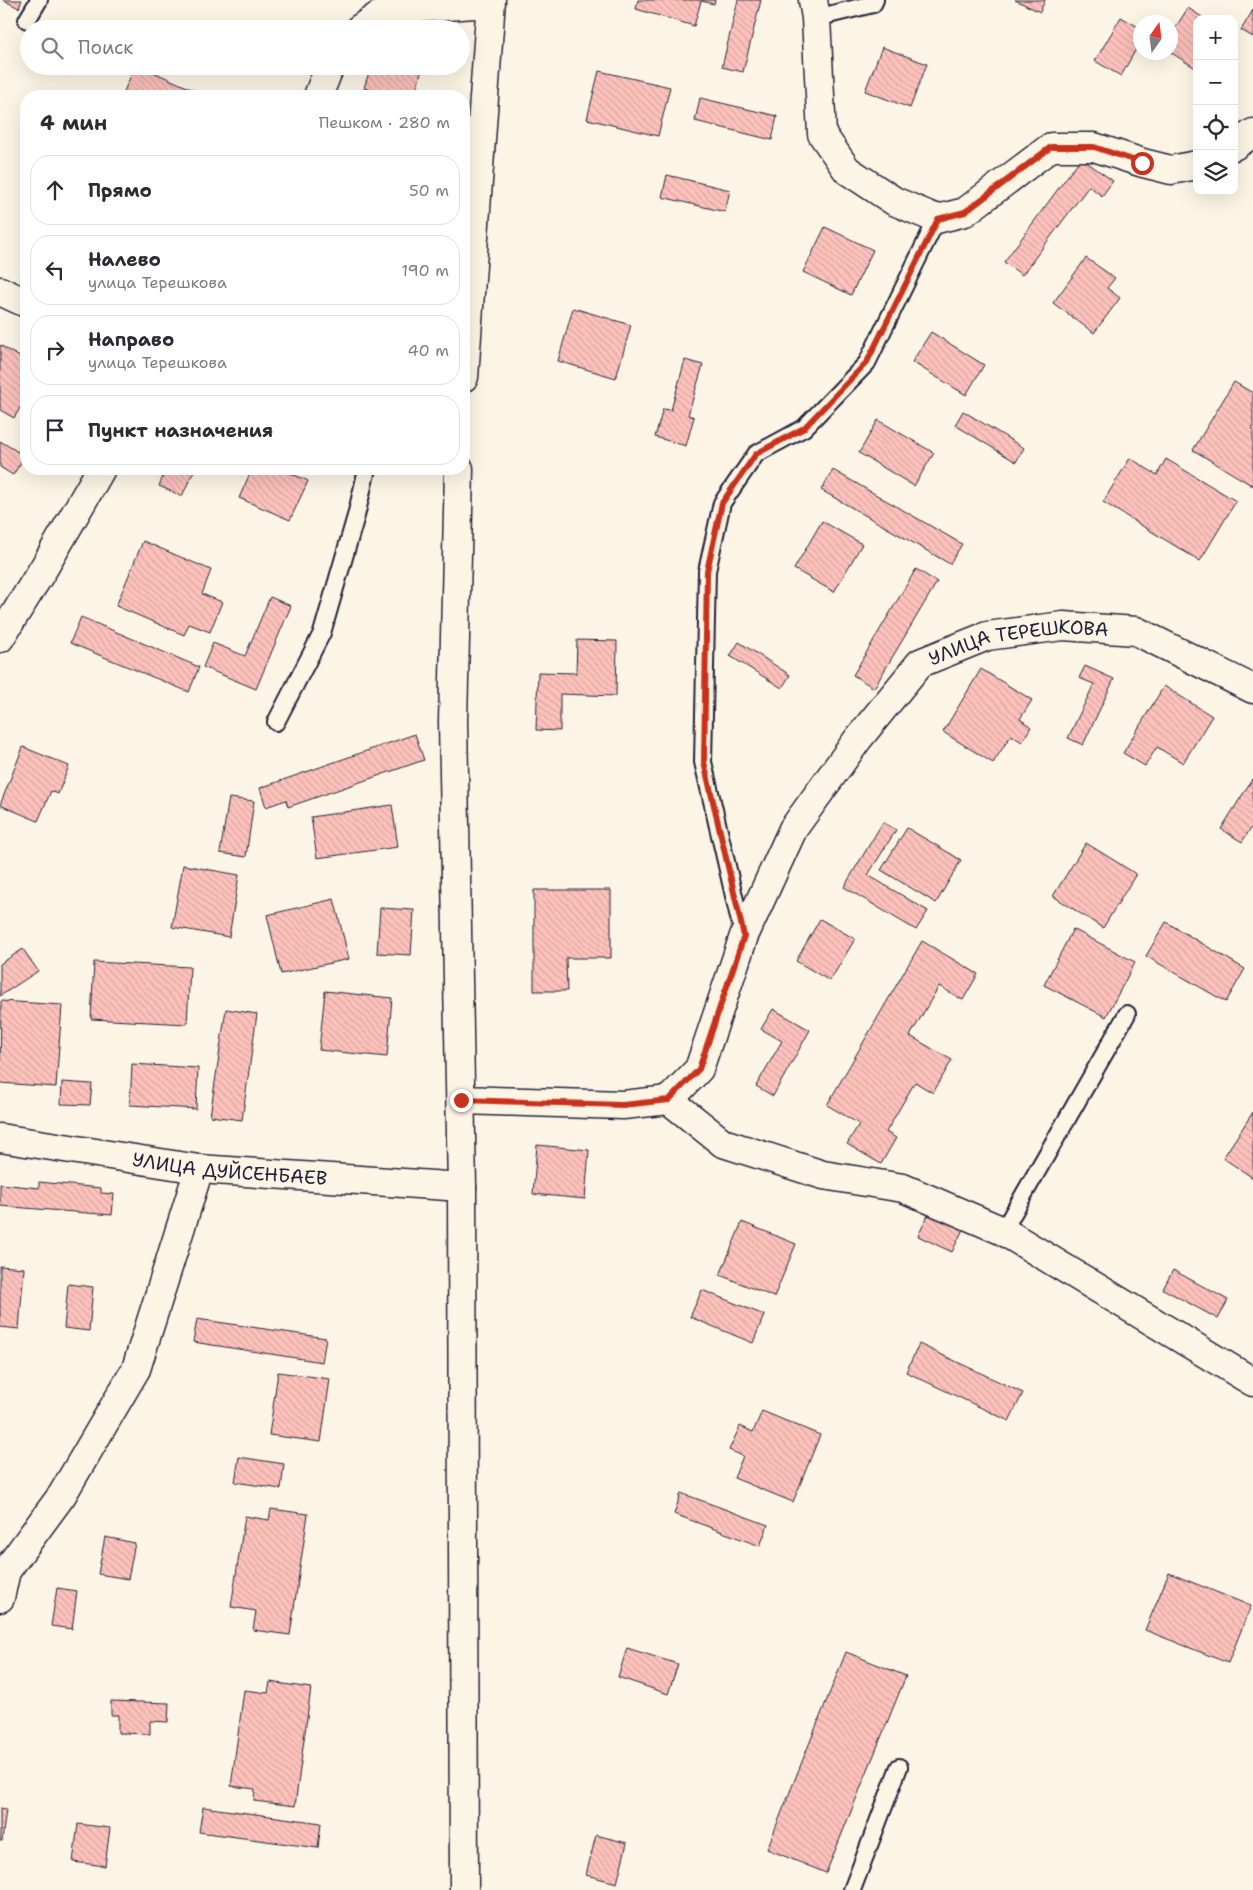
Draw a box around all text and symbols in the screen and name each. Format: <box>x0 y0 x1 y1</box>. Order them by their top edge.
north arrow <box>1133 15 1178 60</box>
map controls <box>1193 15 1238 195</box>
button: + <box>1193 15 1238 60</box>
search box <box>20 20 470 75</box>
icon: search <box>38 34 66 62</box>
text: Поиск <box>78 35 133 60</box>
button: − <box>1193 60 1238 105</box>
button: locate <box>1193 105 1238 150</box>
text: 4 мин <box>40 109 107 137</box>
text: Пешком · 280 m <box>319 112 450 133</box>
button: layers <box>1193 150 1238 195</box>
route start <box>1131 152 1154 175</box>
icon: ahead <box>41 176 69 204</box>
text: Прямо <box>88 178 152 203</box>
text: 50 m <box>409 180 449 201</box>
text: Налево <box>88 247 161 272</box>
icon: left <box>41 256 69 284</box>
text: 190 m <box>402 260 449 281</box>
text: улица Терешкова <box>88 272 227 293</box>
text: Направо <box>88 327 174 352</box>
icon: right <box>41 336 69 364</box>
text: 40 m <box>407 340 449 361</box>
text: улица Терешкова <box>88 352 227 373</box>
icon: arrive <box>41 416 69 444</box>
text: Пункт назначения <box>88 418 273 443</box>
street label: УЛИЦА ТЕРЕШКОВА <box>925 614 1110 671</box>
route end <box>450 1089 473 1112</box>
street label: УЛИЦА ДУЙСЕНБАЕВ <box>131 1147 328 1191</box>

